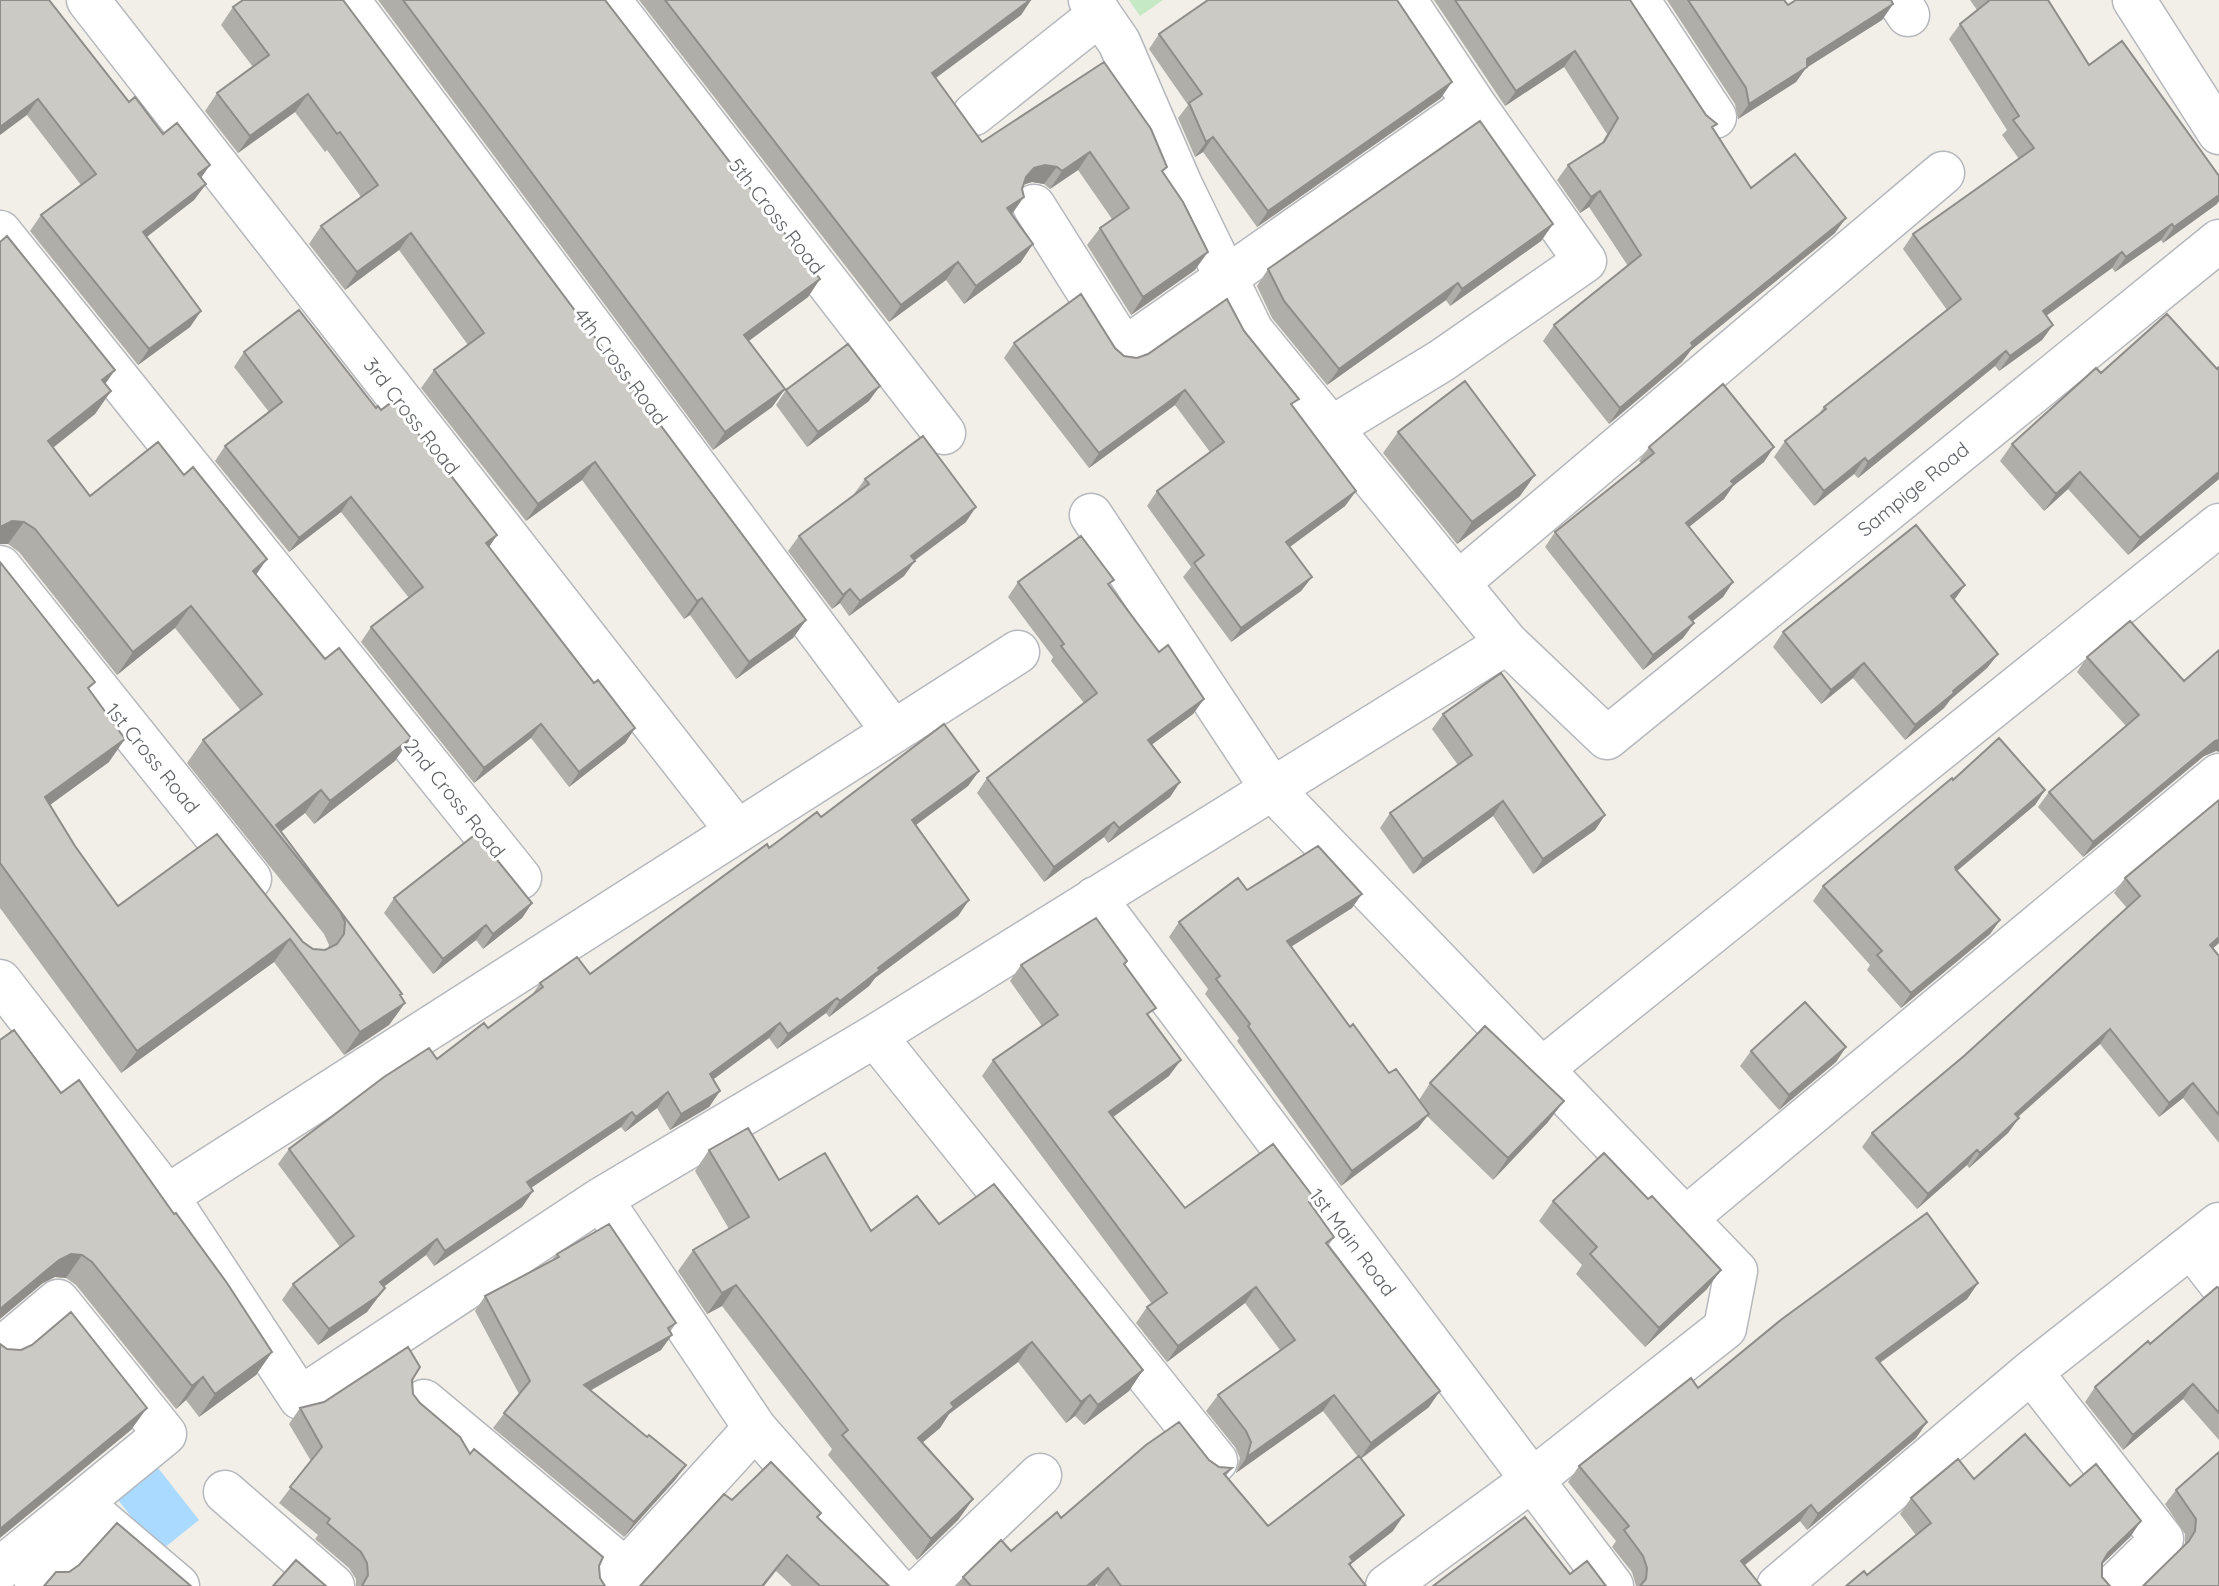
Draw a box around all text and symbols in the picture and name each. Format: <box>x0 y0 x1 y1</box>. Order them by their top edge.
street label: 5th Cross Road <box>724 153 830 279</box>
street label: 4th Cross Road <box>569 302 673 430</box>
street label: 3rd Cross Road <box>359 353 465 479</box>
street label: Sampige Road <box>1852 436 1974 542</box>
street label: 1st Cross Road <box>101 698 205 818</box>
street label: 2nd Cross Road <box>399 733 511 863</box>
street label: 1st Main Road <box>1304 1183 1402 1301</box>

